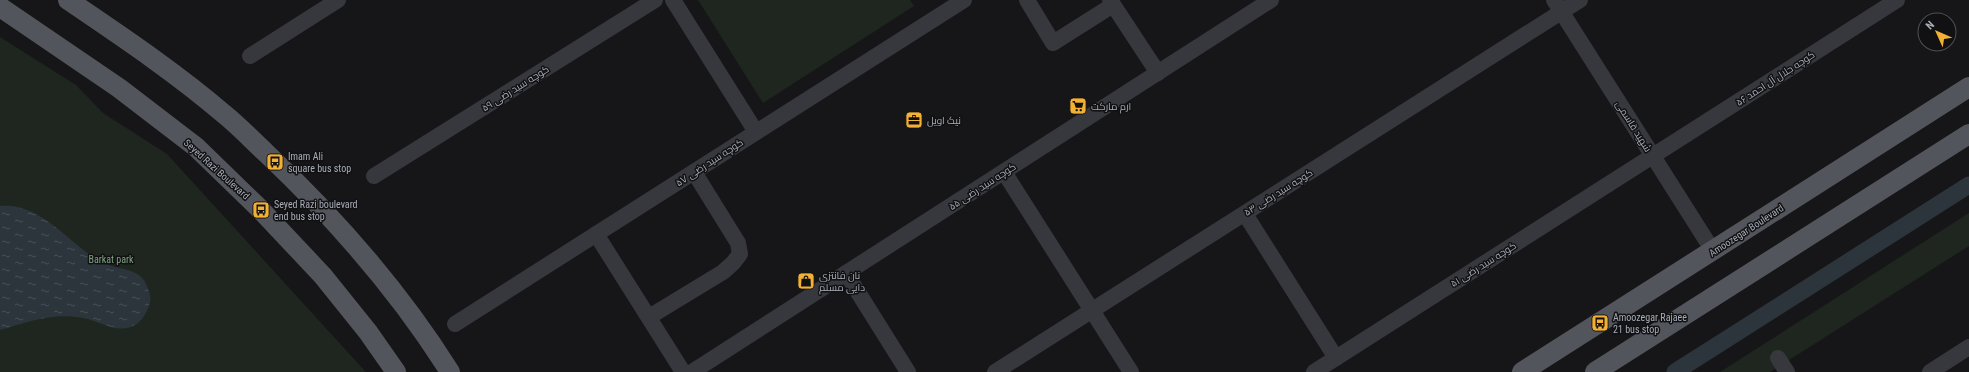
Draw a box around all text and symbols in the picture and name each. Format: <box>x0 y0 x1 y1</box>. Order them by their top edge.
north arrow <box>1917 12 1957 52</box>
text: N <box>1923 18 1937 32</box>
street label: کوچه جلال آل احمد ۵۶ <box>1734 49 1817 109</box>
street label: کوچه سید رضی ۵۹ <box>480 63 551 114</box>
supermarket icon: ارم مارکت <box>1068 96 1088 116</box>
street label: شهید قاسمی <box>1613 99 1654 154</box>
place label: ارم مارکت <box>1091 101 1131 114</box>
office icon: نیک اویل <box>904 110 924 130</box>
place label: نیک اویل <box>927 115 961 127</box>
street label: Seyed Razi Boulevard <box>182 137 252 202</box>
street label: کوچه سید رضی ۵۷ <box>673 137 746 189</box>
place label: Imam Ali square bus stop <box>288 151 351 174</box>
bus stop icon: Imam Ali square bus stop <box>265 152 285 172</box>
street label: کوچه سید رضی ۵۵ <box>947 161 1018 213</box>
street label: کوچه سید رضی ۵۳ <box>1242 167 1315 219</box>
place label: Seyed Razi boulevard end bus stop <box>274 199 358 222</box>
bus stop icon: Seyed Razi boulevard end bus stop <box>251 200 271 220</box>
street label: Amoozegar Boulevard <box>1707 202 1786 259</box>
street label: کوچه سید رضی ۵۱ <box>1449 240 1519 290</box>
park label: Barkat park <box>88 254 134 265</box>
place label: نان فانتزی دایی مسلم <box>819 270 865 295</box>
shop icon: نان فانتزی دایی مسلم <box>796 271 816 291</box>
place label: Amoozegar Rajaee 21 bus stop <box>1613 312 1687 335</box>
bus stop icon: Amoozegar Rajaee 21 bus stop <box>1590 313 1610 333</box>

